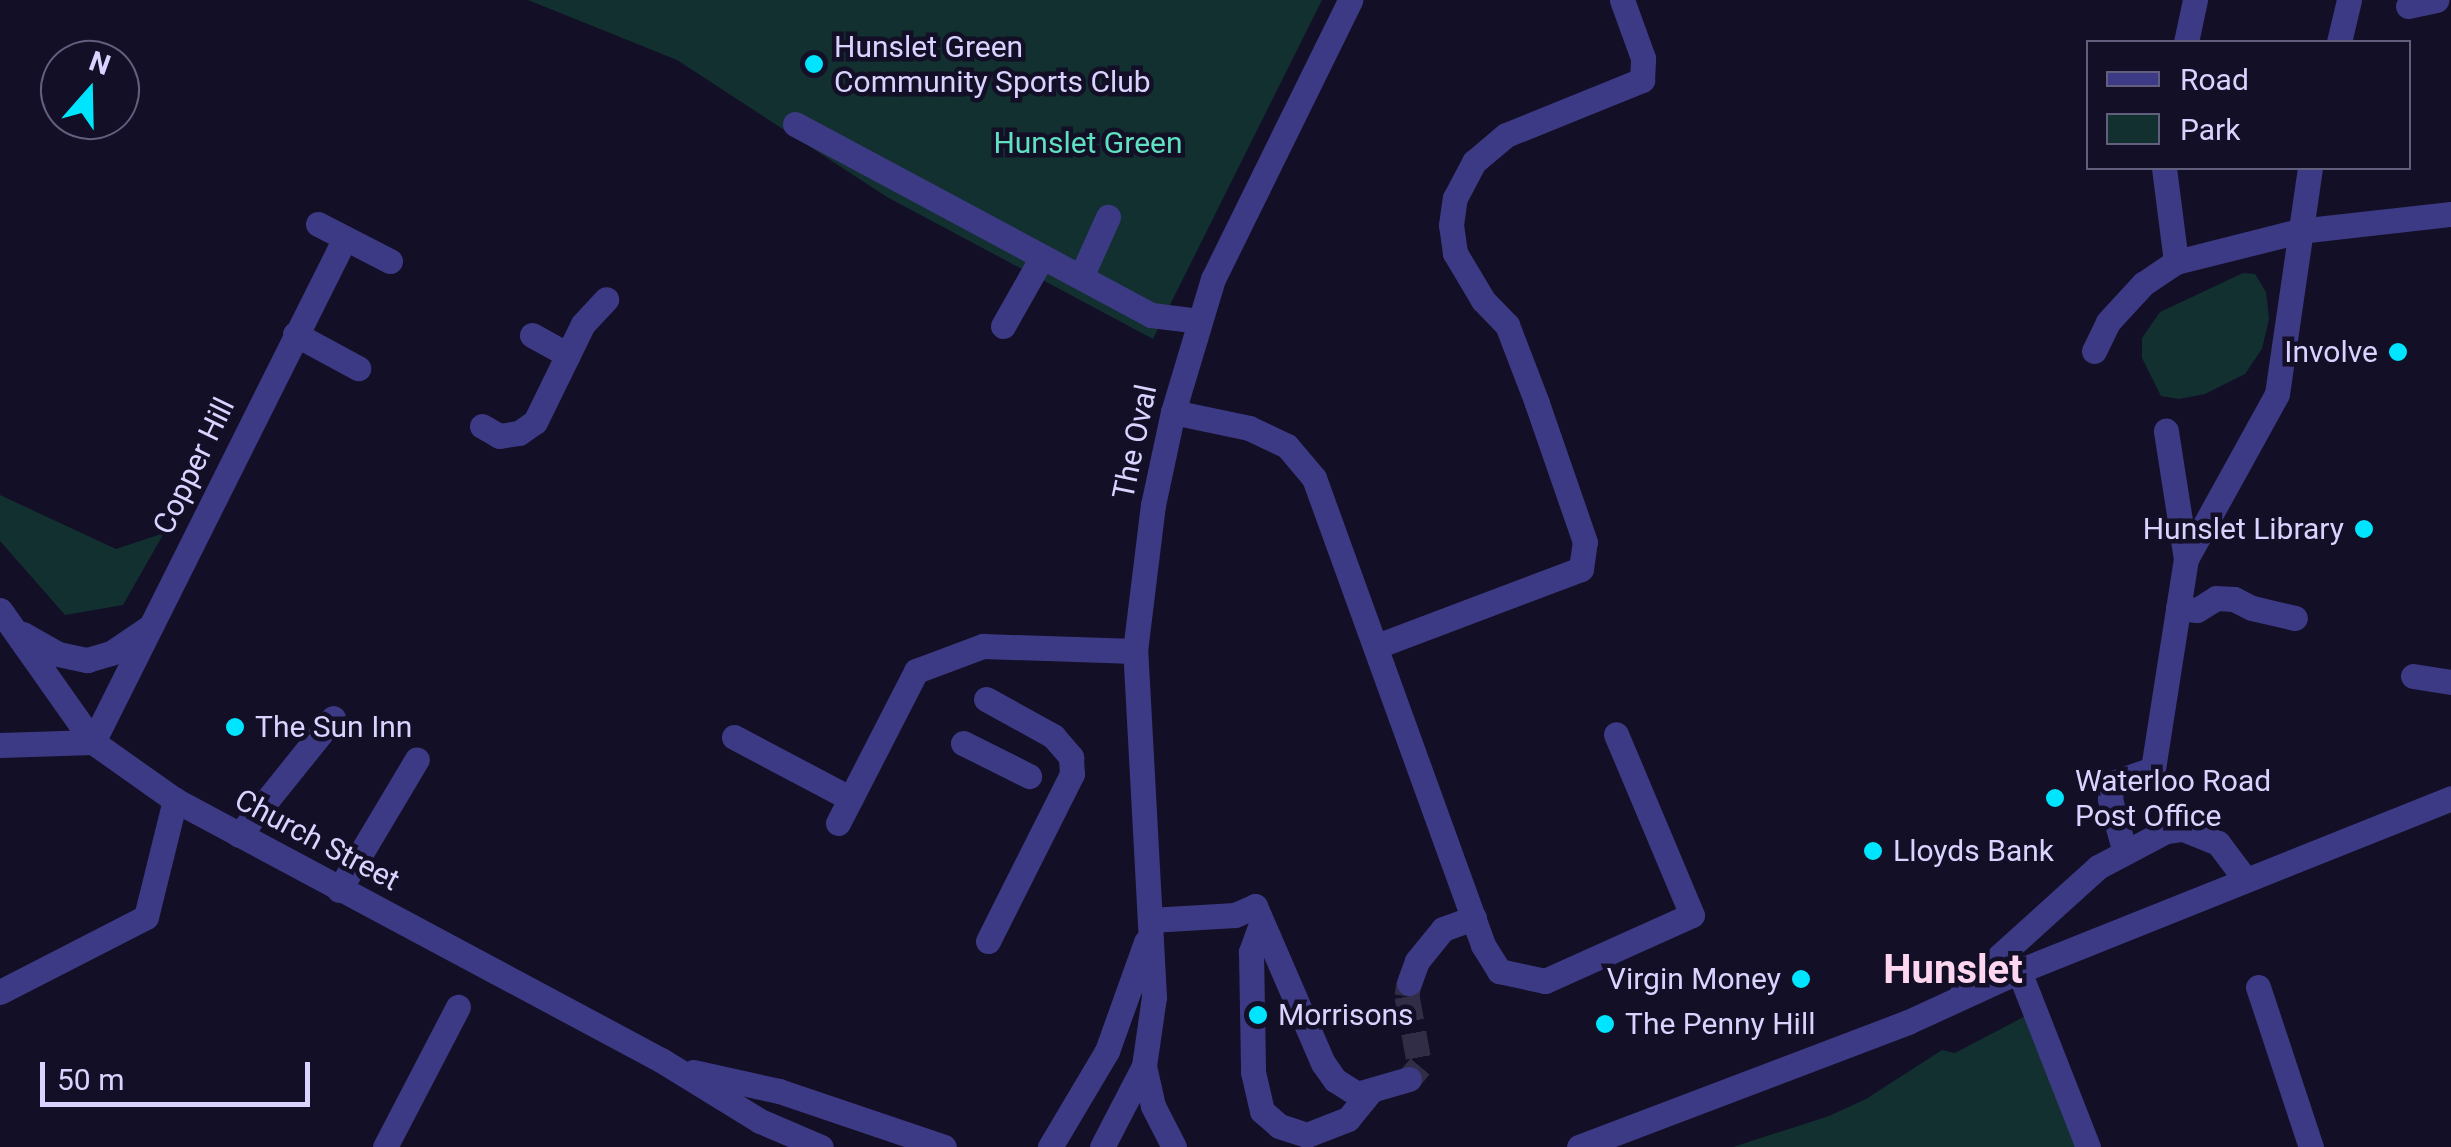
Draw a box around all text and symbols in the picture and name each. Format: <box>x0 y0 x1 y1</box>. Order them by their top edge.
place label: Hunslet Green Community Sports Club <box>834 29 1151 100</box>
north arrow <box>40 40 140 140</box>
legend <box>2086 40 2411 170</box>
text: N <box>85 44 115 82</box>
marker: Hunslet Green Community Sports Club <box>803 53 825 75</box>
text: Road <box>2180 62 2249 97</box>
text: Park <box>2180 112 2240 147</box>
park label: Hunslet Green <box>993 125 1183 161</box>
place label: Involve <box>2284 334 2378 370</box>
marker: Involve <box>2387 341 2409 363</box>
street label: The Oval <box>1105 381 1165 503</box>
street label: Copper Hill <box>146 392 242 540</box>
place label: Hunslet Library <box>2143 511 2344 547</box>
marker: Hunslet Library <box>2353 518 2375 540</box>
place label: The Sun Inn <box>255 709 412 745</box>
marker: The Sun Inn <box>224 716 246 738</box>
place label: Waterloo Road Post Office <box>2075 763 2271 834</box>
street label: Church Street <box>229 782 405 898</box>
marker: Waterloo Road Post Office <box>2044 787 2066 809</box>
place label: Lloyds Bank <box>1893 833 2054 869</box>
marker: Lloyds Bank <box>1862 840 1884 862</box>
district label: Hunslet <box>1883 946 2023 994</box>
place label: Virgin Money <box>1607 961 1781 997</box>
marker: Virgin Money <box>1790 968 1812 990</box>
place label: Morrisons <box>1278 997 1414 1033</box>
marker: Morrisons <box>1247 1004 1269 1026</box>
place label: The Penny Hill <box>1625 1006 1815 1042</box>
marker: The Penny Hill <box>1594 1013 1616 1035</box>
scale bar <box>45 1042 315 1104</box>
text: 50 m <box>57 1062 124 1097</box>

